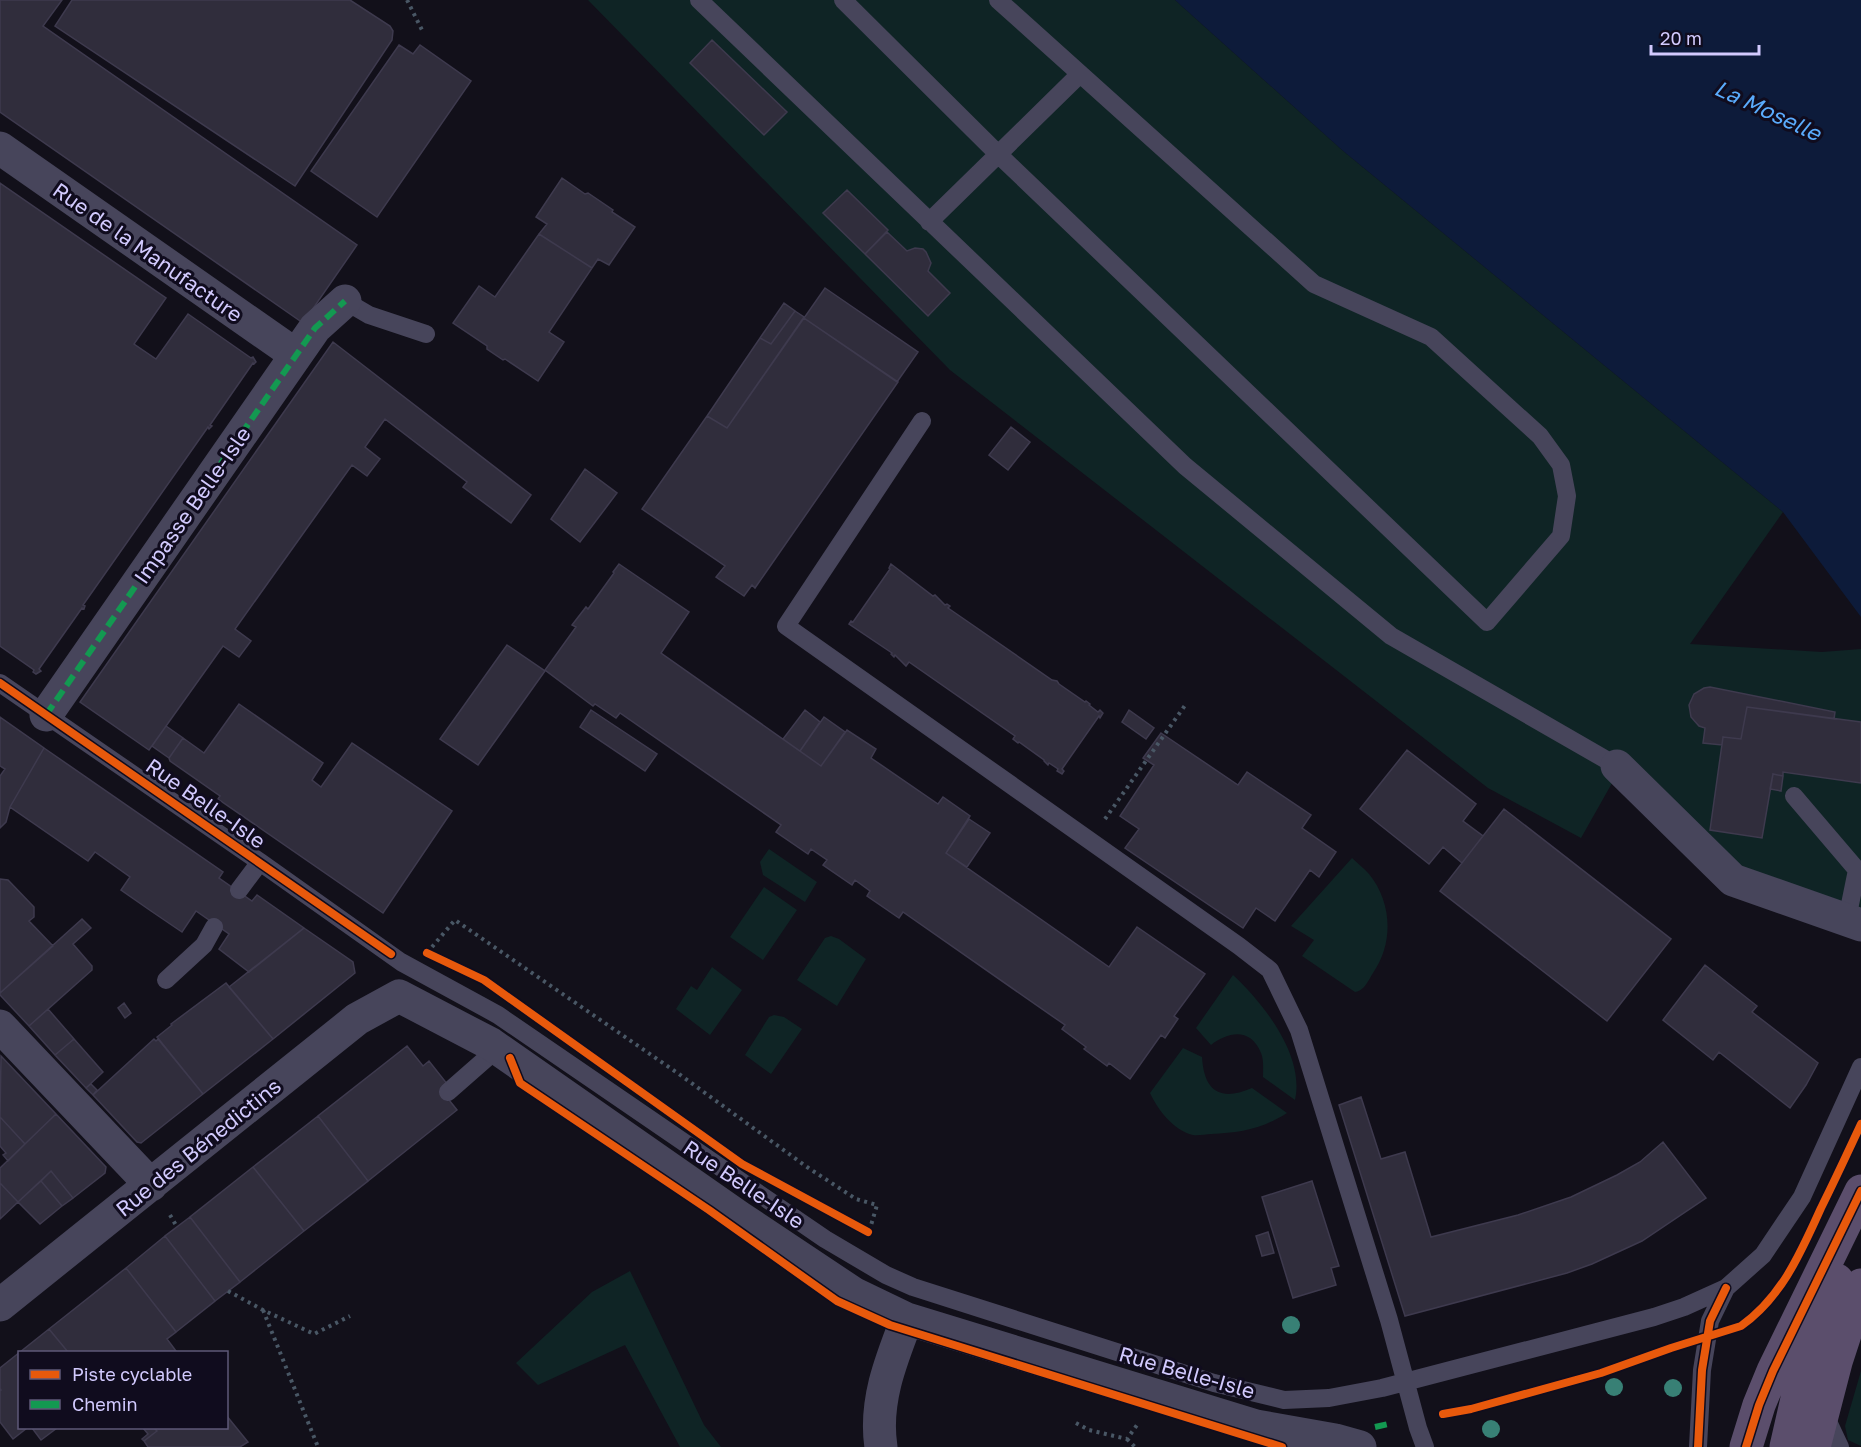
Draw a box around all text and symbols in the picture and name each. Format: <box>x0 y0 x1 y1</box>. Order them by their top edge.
scale bar <box>1651 18 1759 56</box>
text: 20 m <box>1660 27 1702 49</box>
water label: La Moselle <box>1711 74 1827 147</box>
street label: Rue de la Manufacture <box>48 177 248 327</box>
street label: Impasse Belle-Isle <box>128 421 256 589</box>
street label: Rue Belle-Isle <box>141 752 271 854</box>
street label: Rue des Bénedictins <box>110 1072 286 1222</box>
street label: Rue Belle-Isle <box>679 1134 809 1234</box>
street label: Rue Belle-Isle <box>1116 1340 1258 1404</box>
legend <box>18 1351 228 1429</box>
text: Piste cyclable <box>72 1363 192 1385</box>
text: Chemin <box>72 1393 138 1415</box>

